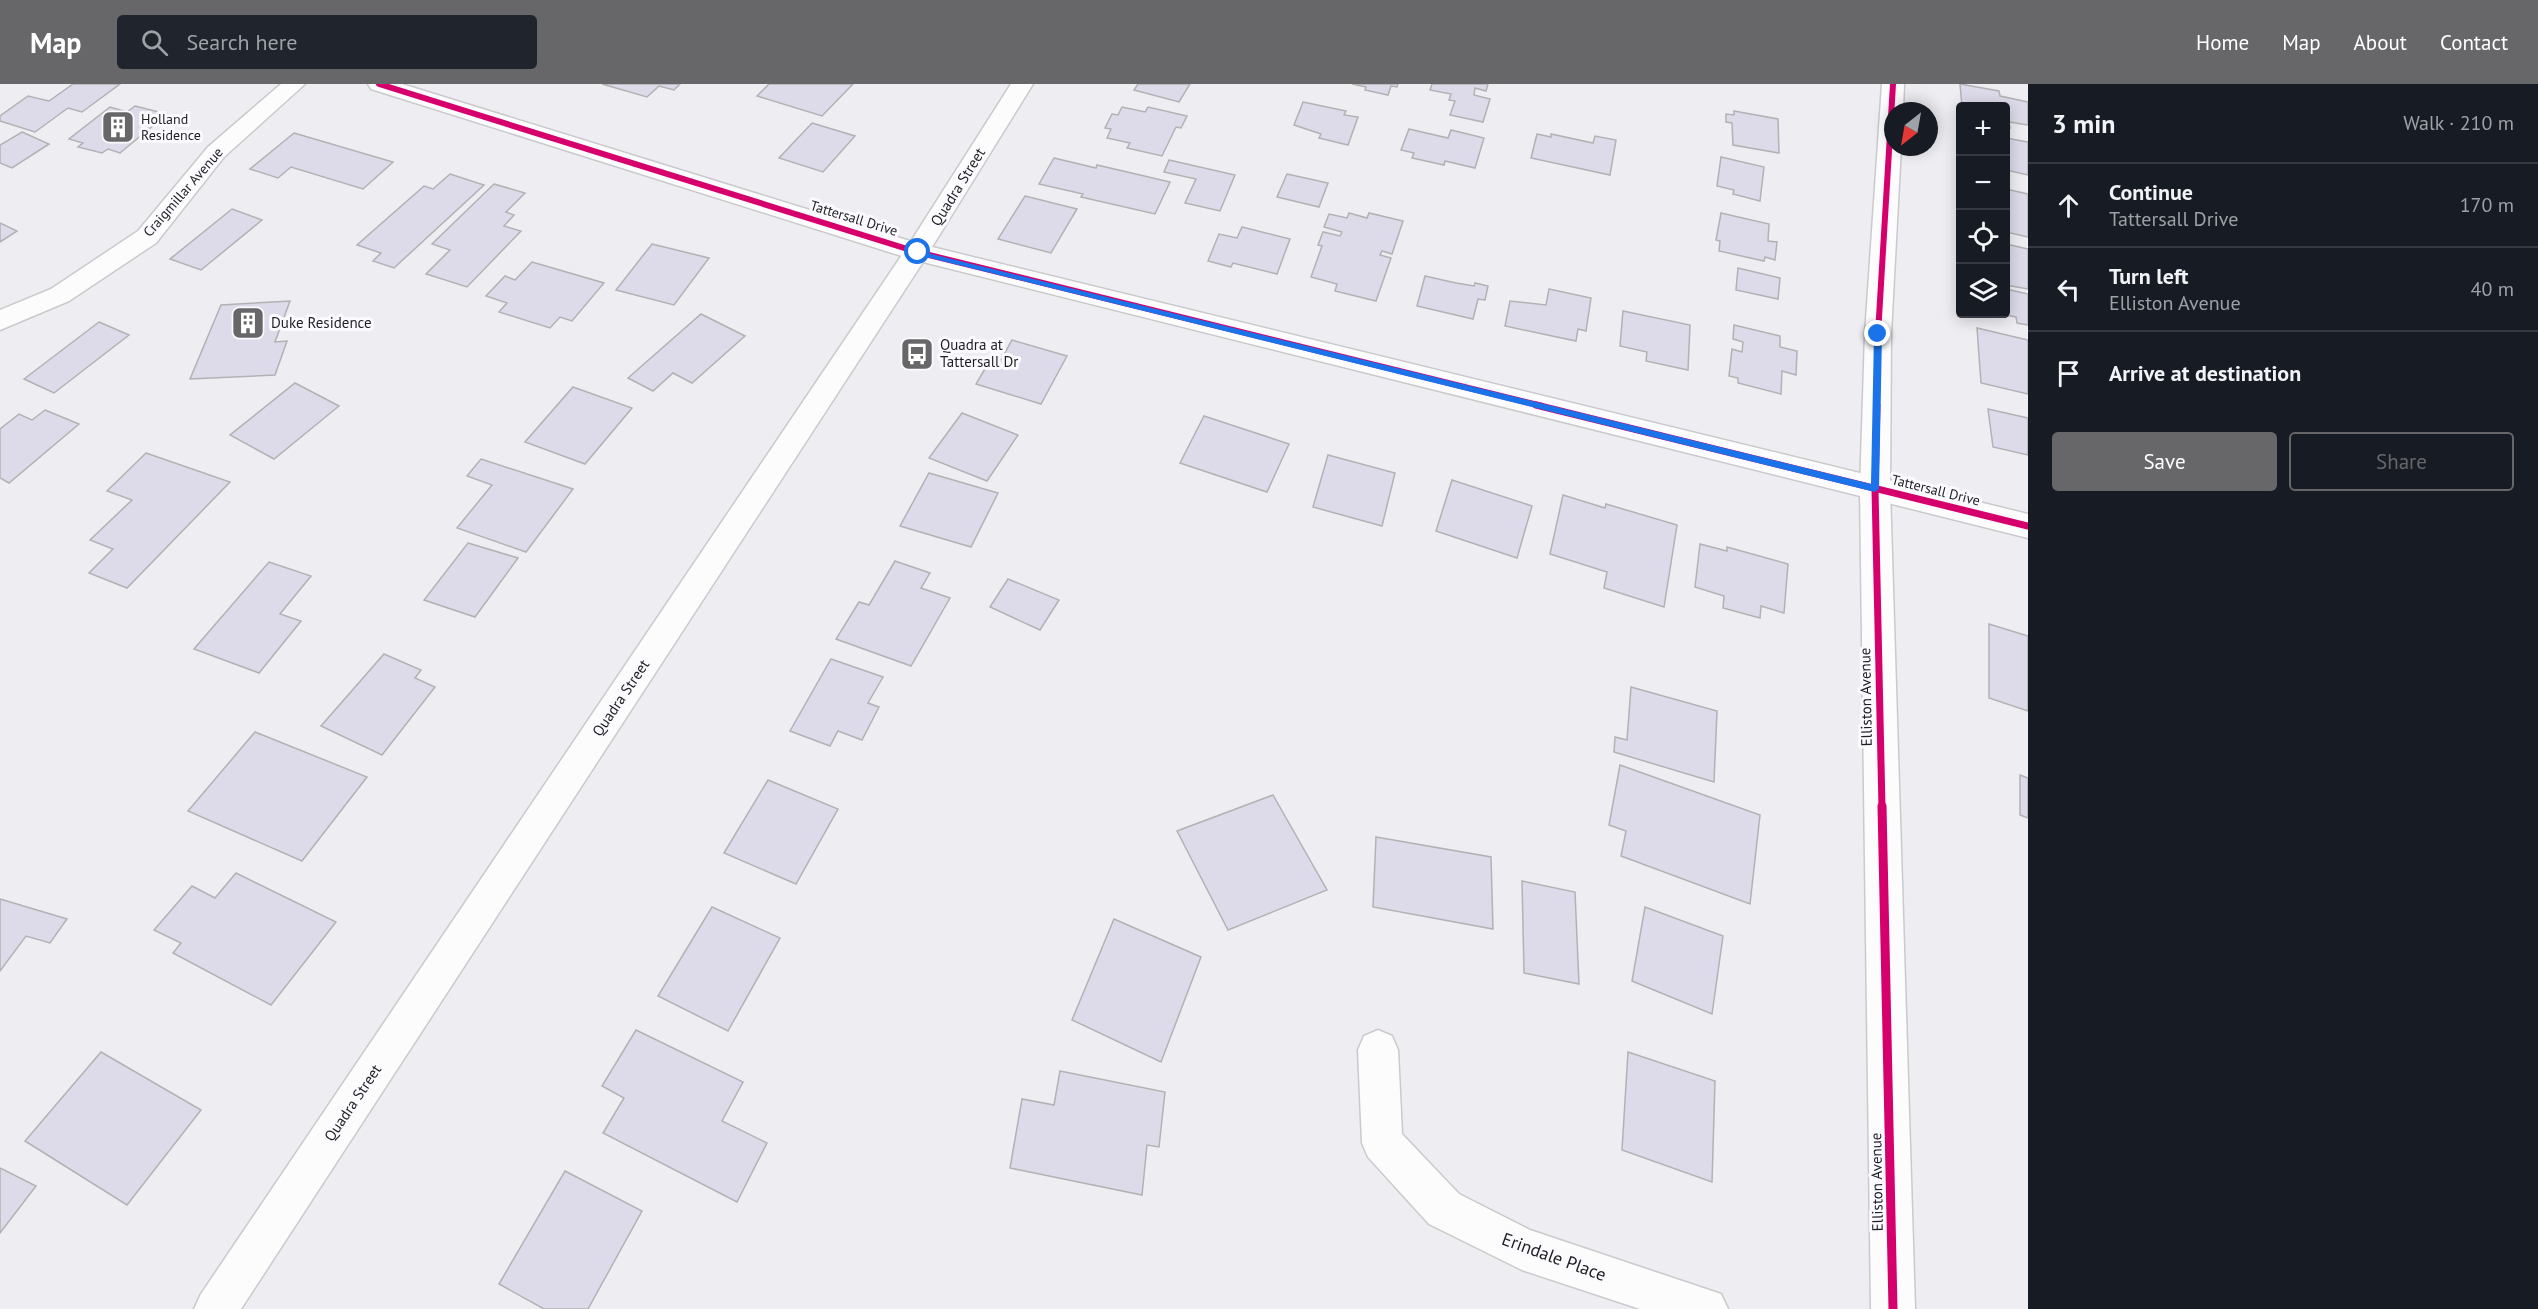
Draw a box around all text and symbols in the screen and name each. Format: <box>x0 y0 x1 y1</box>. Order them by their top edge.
search box <box>117 15 537 69</box>
text: Map <box>30 24 81 61</box>
icon: search <box>138 26 171 59</box>
text: Search here <box>186 28 297 56</box>
text: Home <box>2196 29 2249 56</box>
text: Map <box>2282 29 2321 56</box>
text: About <box>2354 29 2407 56</box>
text: Contact <box>2440 29 2508 56</box>
north arrow <box>1884 102 1938 156</box>
map controls <box>1956 102 2010 318</box>
button: + <box>1956 102 2010 156</box>
text: 3 min <box>2052 107 2115 140</box>
building icon: Holland Residence <box>100 109 136 145</box>
place label: Holland Residence <box>141 110 201 144</box>
text: Walk · 210 m <box>2403 110 2514 136</box>
street label: Craigmillar Avenue <box>139 144 227 240</box>
street label: Quadra Street <box>926 144 989 229</box>
button: − <box>1956 156 2010 210</box>
text: Continue <box>2109 178 2193 206</box>
icon: ahead <box>2052 189 2085 222</box>
text: 170 m <box>2460 192 2514 218</box>
street label: Tattersall Drive <box>808 196 900 240</box>
text: Tattersall Drive <box>2109 206 2238 232</box>
button: locate <box>1956 210 2010 264</box>
route start <box>904 238 930 264</box>
text: Turn left <box>2109 262 2189 290</box>
button: layers <box>1956 264 2010 318</box>
icon: left <box>2052 273 2085 306</box>
text: 40 m <box>2471 276 2514 302</box>
text: Elliston Avenue <box>2109 290 2241 316</box>
building icon: Duke Residence <box>230 305 266 341</box>
place label: Duke Residence <box>271 313 372 332</box>
route end <box>1864 320 1890 346</box>
place label: Quadra at Tattersall Dr <box>940 335 1018 371</box>
bus stop icon: Quadra at Tattersall Dr <box>899 336 935 372</box>
icon: arrive <box>2052 357 2085 390</box>
text: Arrive at destination <box>2109 359 2301 387</box>
button: Save <box>2052 432 2277 491</box>
button: Share <box>2289 432 2514 491</box>
street label: Tattersall Drive <box>1890 470 1982 510</box>
street label: Elliston Avenue <box>1855 648 1876 747</box>
street label: Quadra Street <box>588 656 653 740</box>
street label: Quadra Street <box>320 1061 385 1145</box>
street label: Elliston Avenue <box>1866 1133 1887 1232</box>
street label: Erindale Place <box>1499 1227 1609 1286</box>

